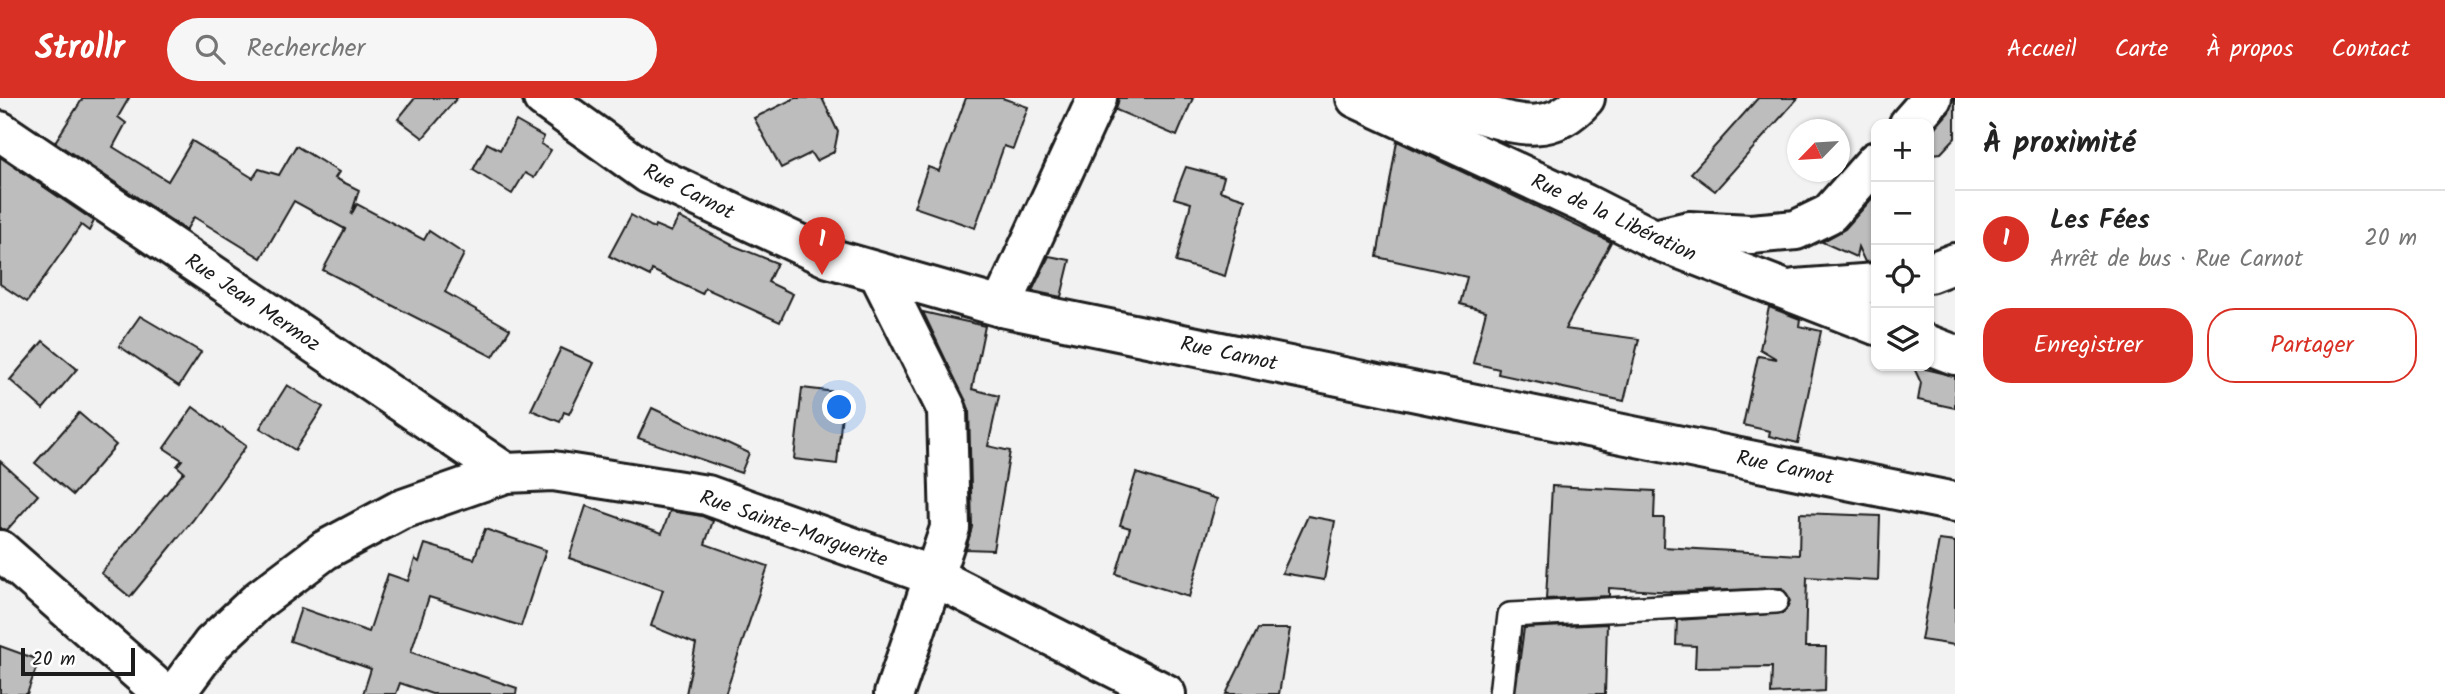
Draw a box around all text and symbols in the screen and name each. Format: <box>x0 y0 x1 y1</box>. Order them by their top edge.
search box <box>167 18 657 81</box>
text: Strollr <box>35 23 125 76</box>
text: Rechercher <box>247 28 365 70</box>
icon: search <box>191 30 229 68</box>
text: Accueil <box>2007 30 2077 69</box>
text: Carte <box>2115 30 2168 69</box>
text: À propos <box>2206 30 2293 69</box>
text: Contact <box>2331 30 2410 69</box>
north arrow <box>1787 119 1850 182</box>
map controls <box>1871 119 1934 371</box>
button: + <box>1871 119 1934 182</box>
text: À proximité <box>1983 120 2136 168</box>
street label: Rue Carnot <box>637 155 740 230</box>
street label: Rue de la Libération <box>1525 166 1702 271</box>
button: − <box>1871 182 1934 245</box>
text: Les Fées <box>2050 200 2150 242</box>
pin: 1 <box>799 217 845 275</box>
text: 1 <box>2003 221 2009 257</box>
text: 20 m <box>2365 221 2417 257</box>
text: Arrêt de bus · Rue Carnot <box>2050 242 2303 278</box>
button: locate <box>1871 245 1934 308</box>
street label: Rue Jean Mermoz <box>178 246 327 361</box>
button: layers <box>1871 308 1934 371</box>
button: Enregistrer <box>1983 308 2193 383</box>
button: Partager <box>2207 308 2417 383</box>
street label: Rue Carnot <box>1177 328 1281 381</box>
your location <box>822 390 856 424</box>
street label: Rue Carnot <box>1733 442 1837 495</box>
street label: Rue Sainte-Marguerite <box>695 482 893 577</box>
scale bar <box>21 645 135 677</box>
text: 20 m <box>32 645 75 675</box>

